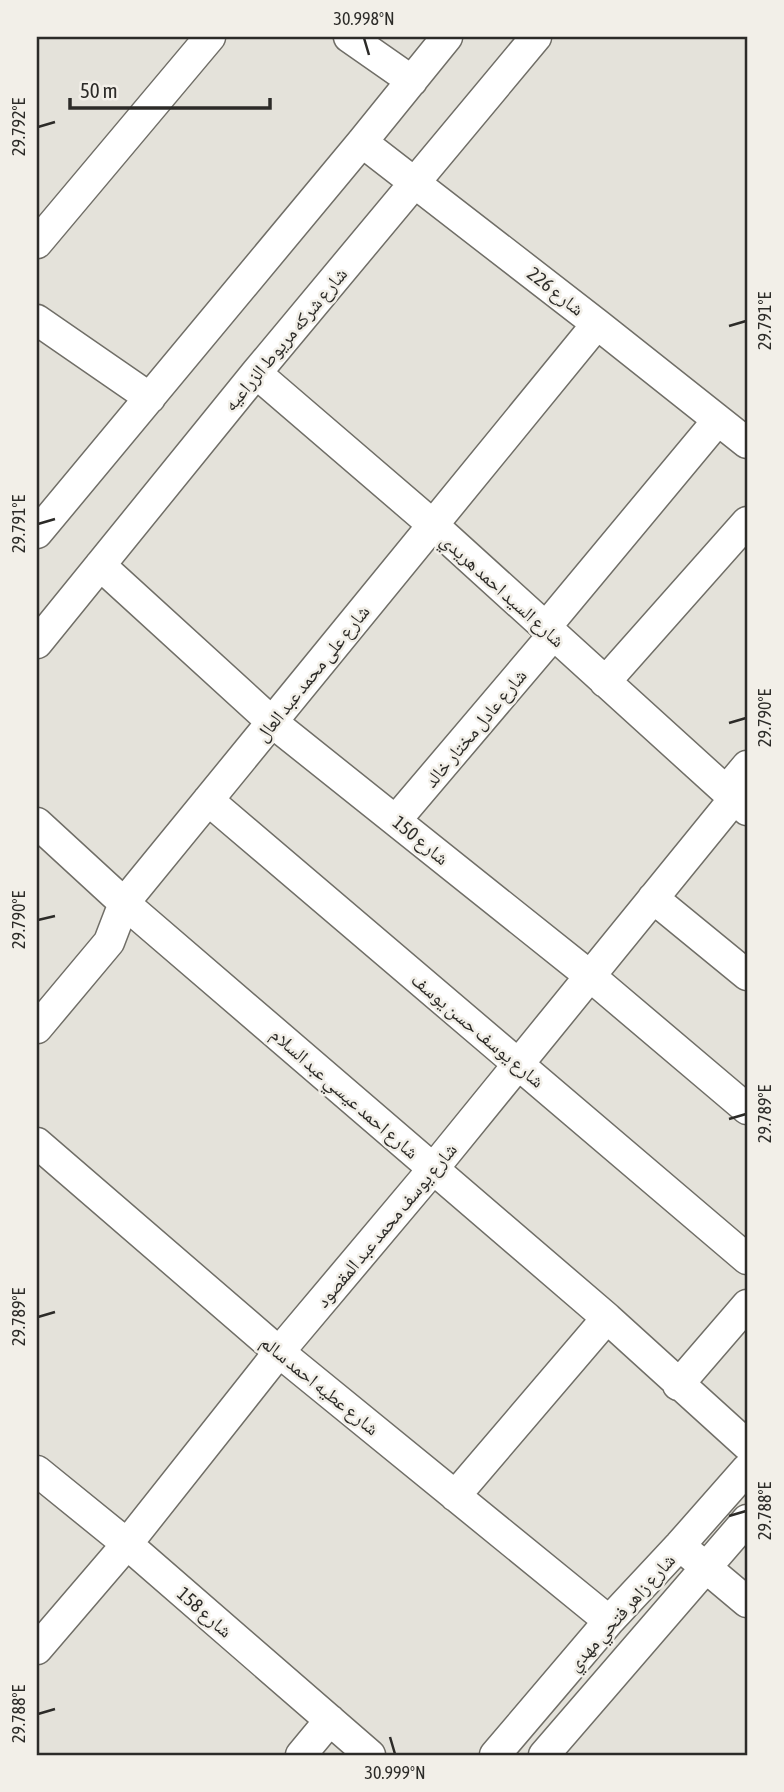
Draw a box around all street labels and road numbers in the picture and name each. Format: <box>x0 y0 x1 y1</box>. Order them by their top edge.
street label: شارع 226 <box>523 262 589 321</box>
street label: شارع شركه مريوط الزراعيه <box>219 263 352 416</box>
street label: شارع السيد احمد هريدي <box>433 529 569 655</box>
street label: شارع على محمد عبد العال <box>250 601 374 746</box>
street label: شارع عادل مختار خالد <box>419 664 532 792</box>
street label: شارع 150 <box>388 811 453 870</box>
street label: شارع يوسف حسن يوسف <box>406 968 549 1093</box>
street label: شارع احمد عيسي عبد السلام <box>264 1023 423 1167</box>
street label: شارع يوسف محمد عبد المقصود <box>311 1138 462 1312</box>
street label: شارع عطيه احمد سالم <box>255 1331 384 1441</box>
street label: شارع زاهر فتحي مهدي <box>563 1549 683 1678</box>
street label: شارع 158 <box>172 1582 237 1643</box>

